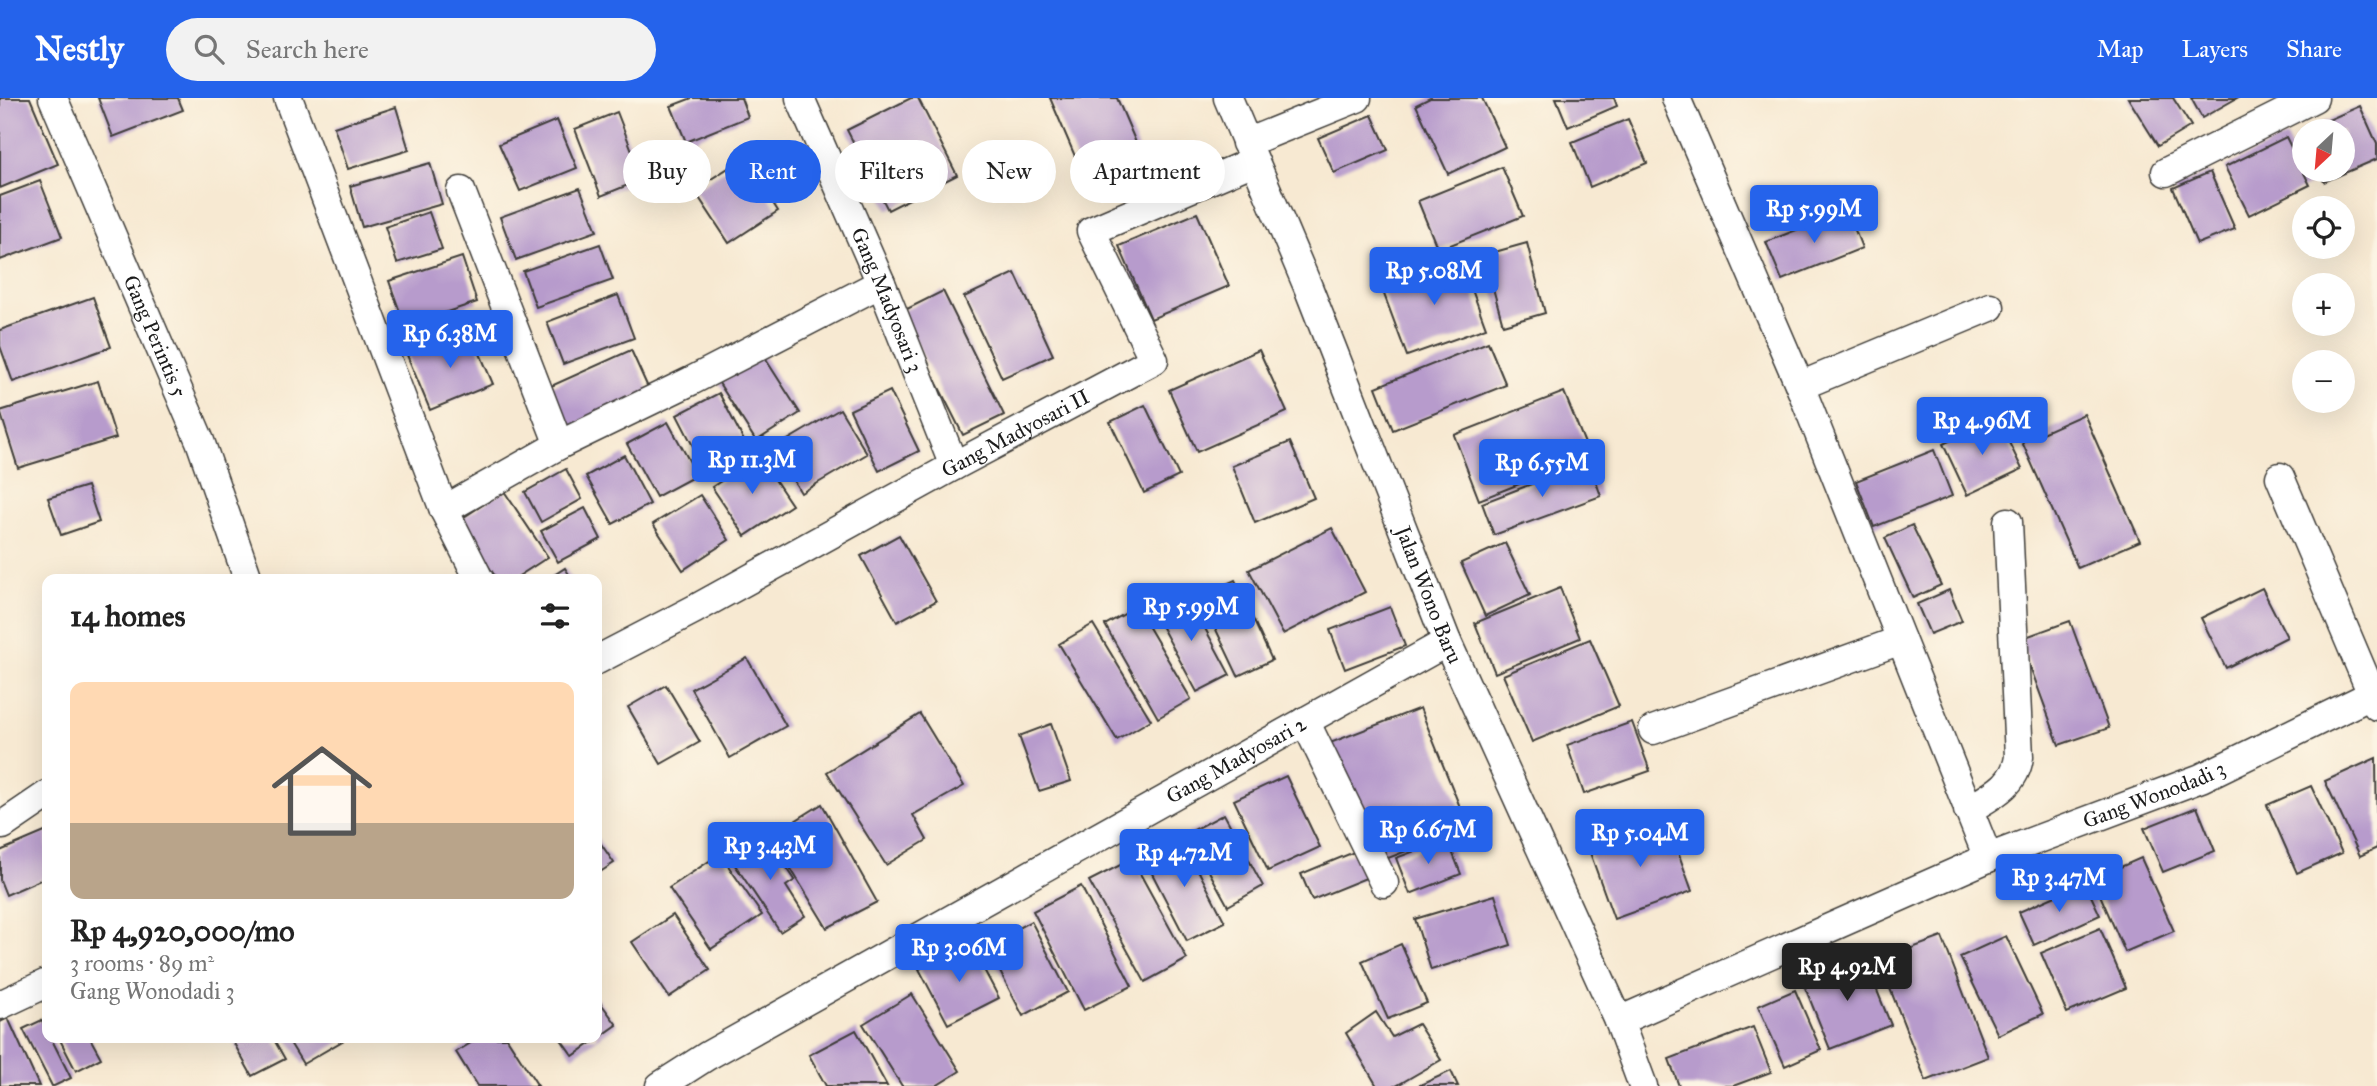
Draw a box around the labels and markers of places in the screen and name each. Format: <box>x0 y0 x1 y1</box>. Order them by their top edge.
pin: Rp 5.99M <box>1742 186 1886 245</box>
pin: Rp 5.08M <box>1362 248 1506 307</box>
pin: Rp 6.38M <box>378 310 522 370</box>
pin: Rp 4.96M <box>1910 398 2054 457</box>
pin: Rp 11.3M <box>680 436 824 496</box>
pin: Rp 6.55M <box>1470 440 1614 499</box>
pin: Rp 5.99M <box>1119 584 1263 643</box>
pin: Rp 6.67M <box>1356 806 1500 866</box>
pin: Rp 5.04M <box>1568 810 1712 869</box>
pin: Rp 3.43M <box>698 822 842 882</box>
pin: Rp 4.72M <box>1112 830 1256 889</box>
pin: Rp 3.47M <box>1987 854 2131 914</box>
pin: Rp 3.06M <box>887 924 1031 984</box>
pin: Rp 4.92M <box>1775 944 1919 1003</box>

